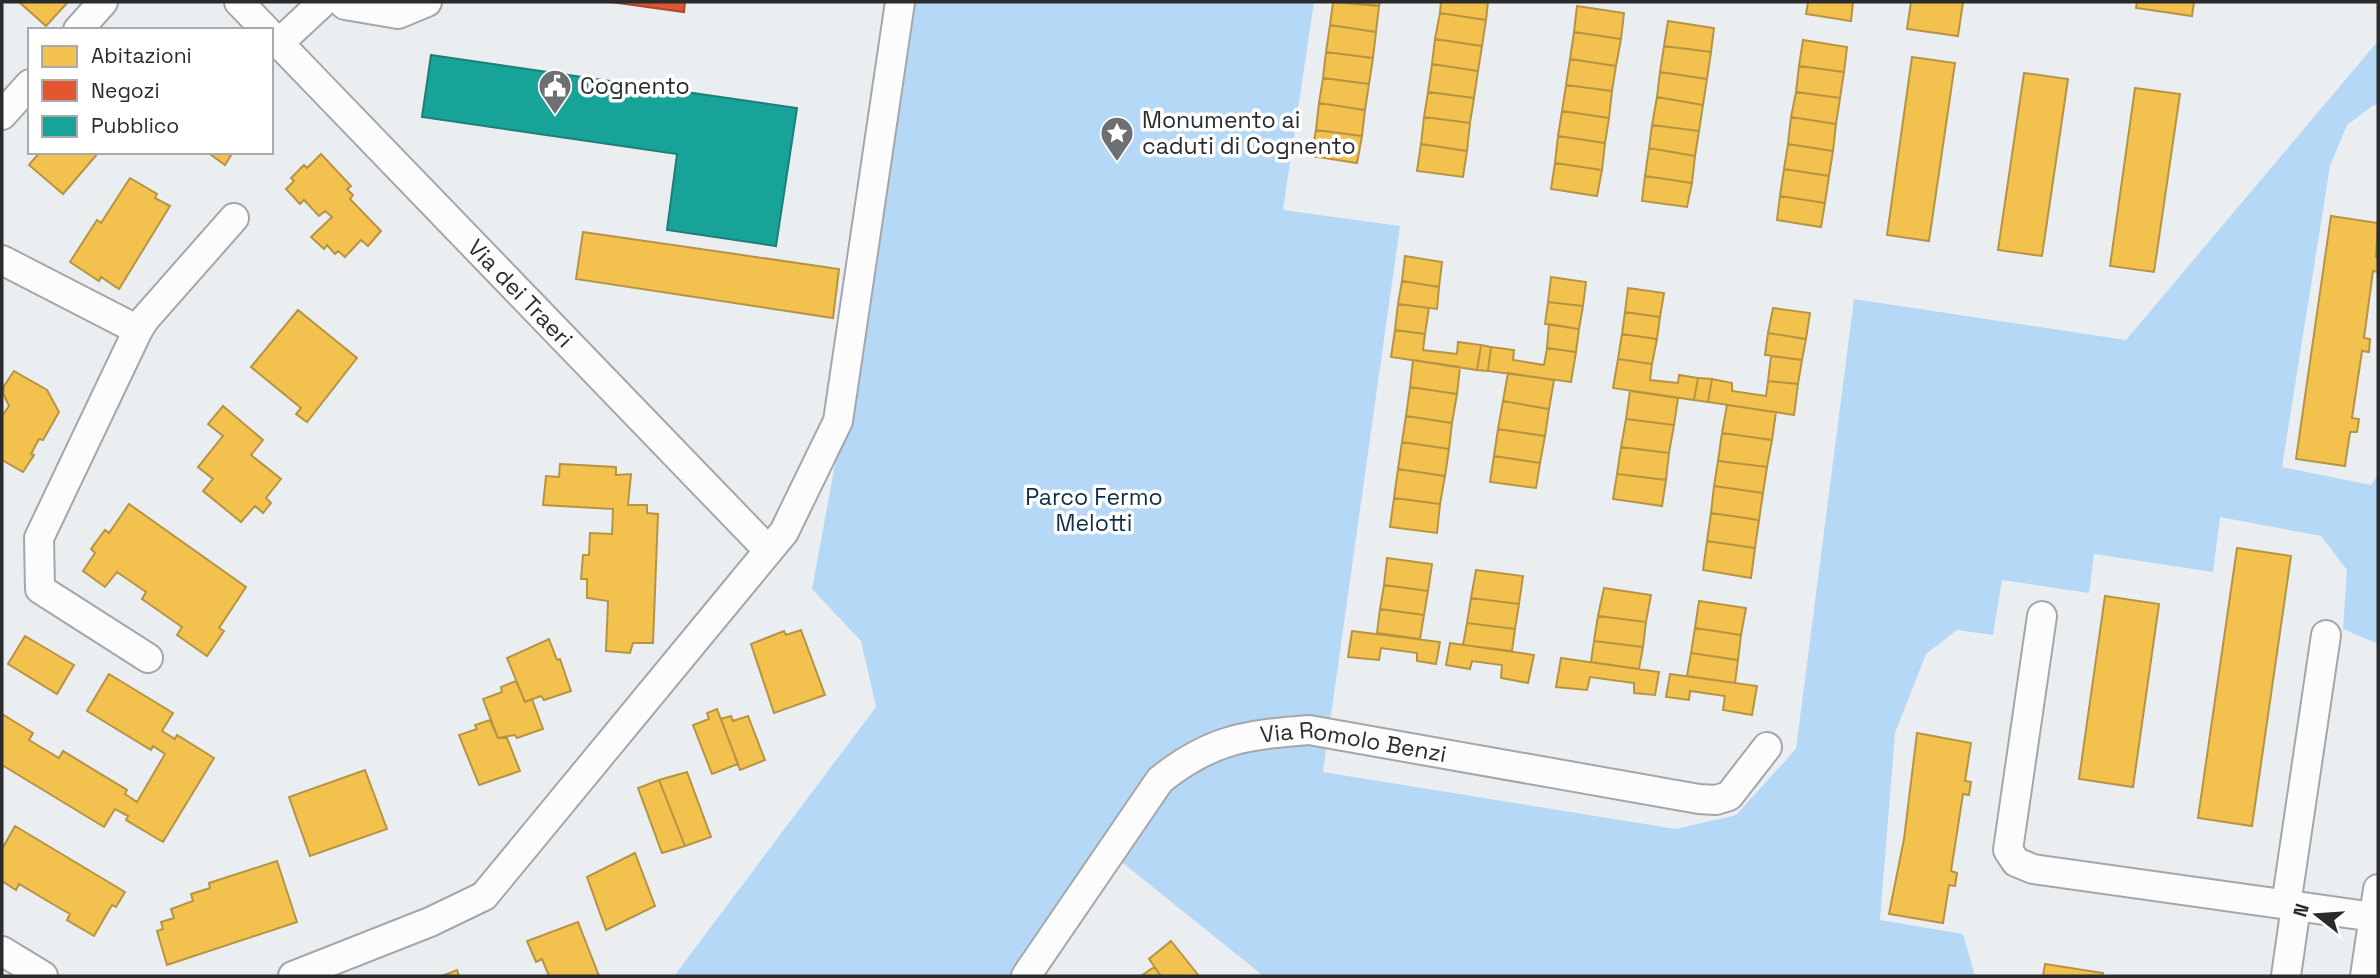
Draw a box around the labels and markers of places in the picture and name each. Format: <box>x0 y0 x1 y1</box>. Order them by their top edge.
public building icon: Cognento <box>536 67 574 116</box>
place label: Cognento <box>580 71 690 101</box>
place label: Monumento ai caduti di Cognento <box>1142 105 1356 161</box>
place icon: Monumento ai caduti di Cognento <box>1098 114 1136 163</box>

